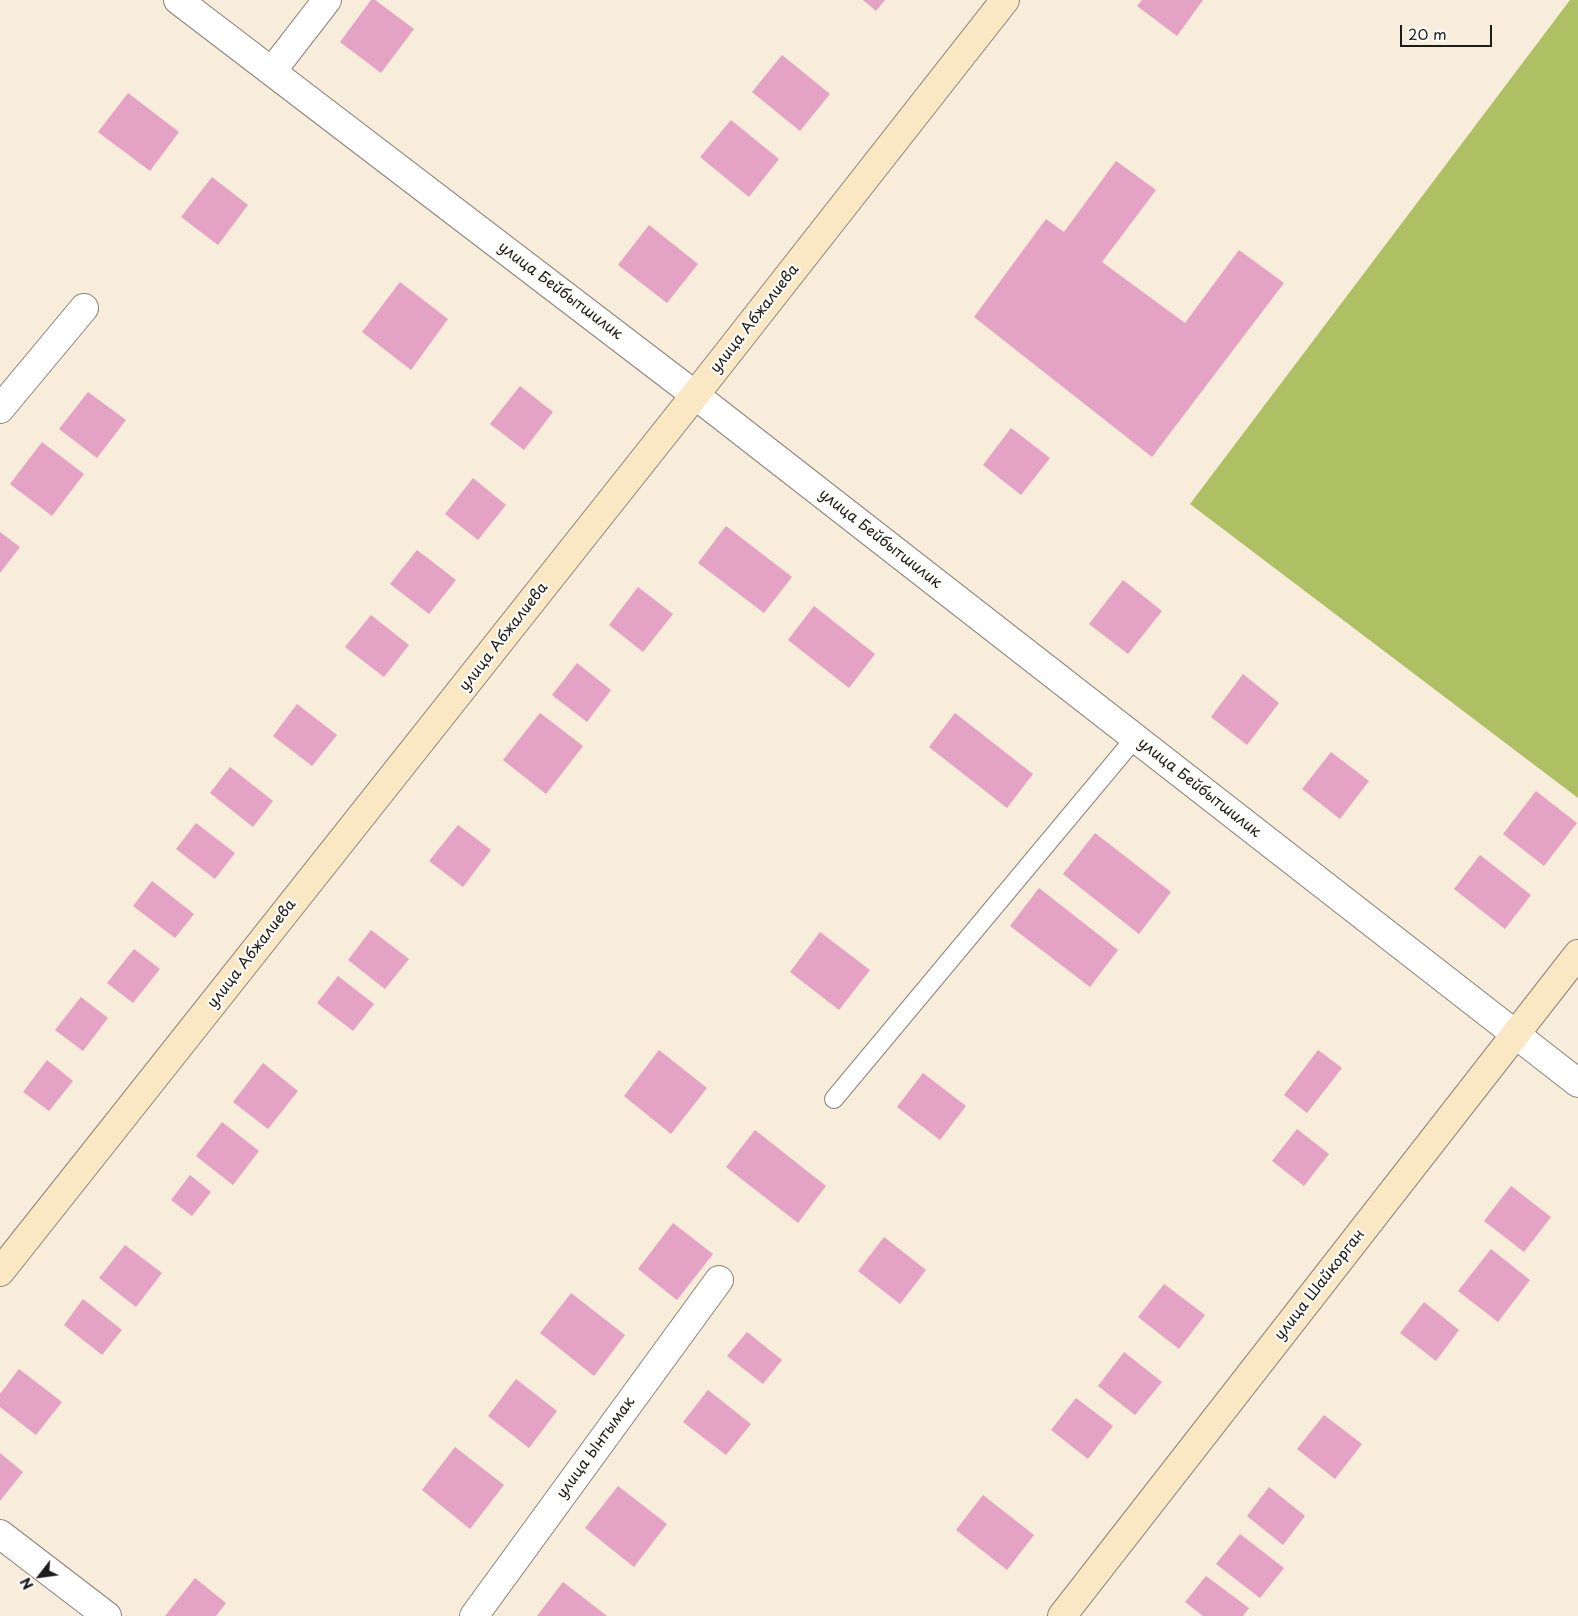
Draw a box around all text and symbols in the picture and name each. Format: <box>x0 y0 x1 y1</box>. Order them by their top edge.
scale bar <box>1403 15 1496 47</box>
text: 20 m <box>1408 22 1447 45</box>
street label: улица Бейбытшилик <box>494 238 626 344</box>
street label: улица Абжалиева <box>707 261 803 377</box>
street label: улица Бейбытшилик <box>815 485 945 593</box>
street label: улица Абжалиева <box>456 579 552 695</box>
street label: улица Бейбытшилик <box>1134 734 1264 842</box>
street label: улица Абжалиева <box>204 896 300 1012</box>
street label: улица Шайкорган <box>1271 1226 1369 1344</box>
street label: улица Ынтымак <box>553 1394 639 1502</box>
north arrow <box>15 1551 65 1601</box>
text: N <box>15 1574 38 1594</box>

